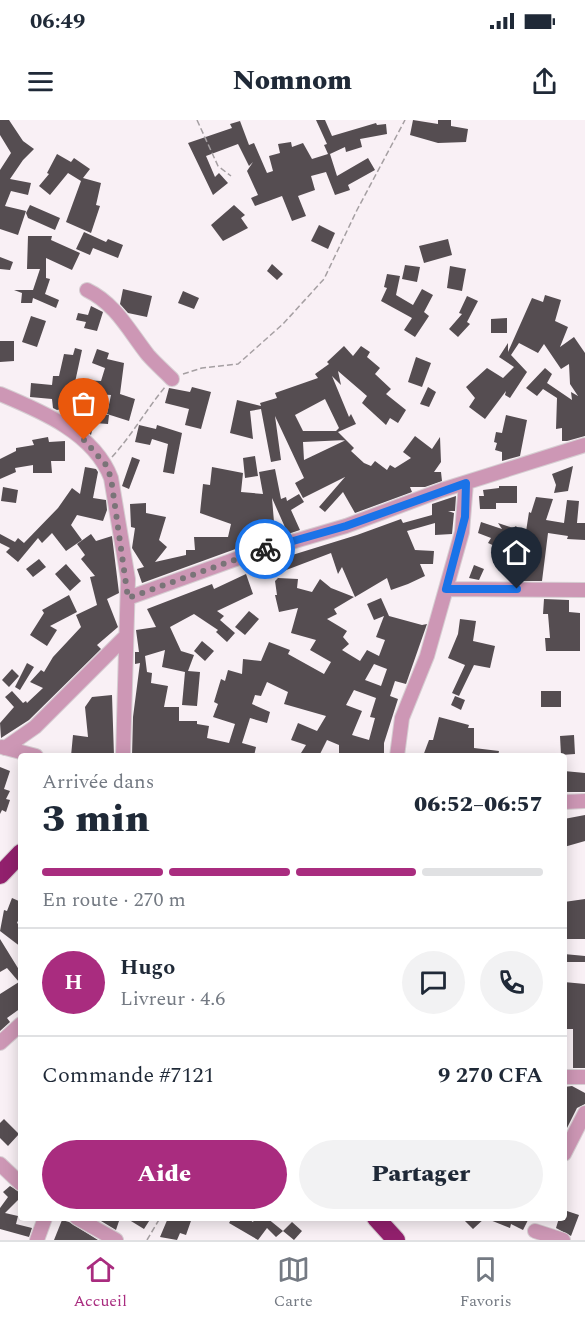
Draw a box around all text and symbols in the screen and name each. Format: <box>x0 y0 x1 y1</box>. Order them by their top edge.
text: 06:49 <box>30 5 85 38</box>
text: Nomnom <box>233 60 352 102</box>
icon: menu <box>24 65 57 98</box>
icon: share <box>528 65 561 98</box>
pin <box>58 378 109 440</box>
icon: bag <box>67 387 100 420</box>
courier <box>235 519 295 579</box>
pin <box>491 527 542 589</box>
icon: bike <box>249 533 282 566</box>
icon: home <box>500 536 533 569</box>
text: Arrivée dans <box>42 767 154 797</box>
text: 06:52–06:57 <box>414 788 543 821</box>
text: 3 min <box>42 790 150 849</box>
text: En route · 270 m <box>42 885 186 915</box>
text: Hugo <box>120 951 175 984</box>
button: chat <box>402 951 465 1014</box>
button: phone <box>480 951 543 1014</box>
text: H <box>64 966 83 999</box>
text: Livreur · 4.6 <box>120 984 225 1014</box>
text: Commande #7121 <box>42 1059 215 1092</box>
text: 9 270 CFA <box>438 1059 543 1092</box>
button: Aide <box>42 1140 287 1209</box>
button: Partager <box>299 1140 543 1209</box>
tab: Accueil <box>73 1253 127 1313</box>
tab: Carte <box>274 1253 313 1313</box>
tab: Favoris <box>460 1253 512 1313</box>

